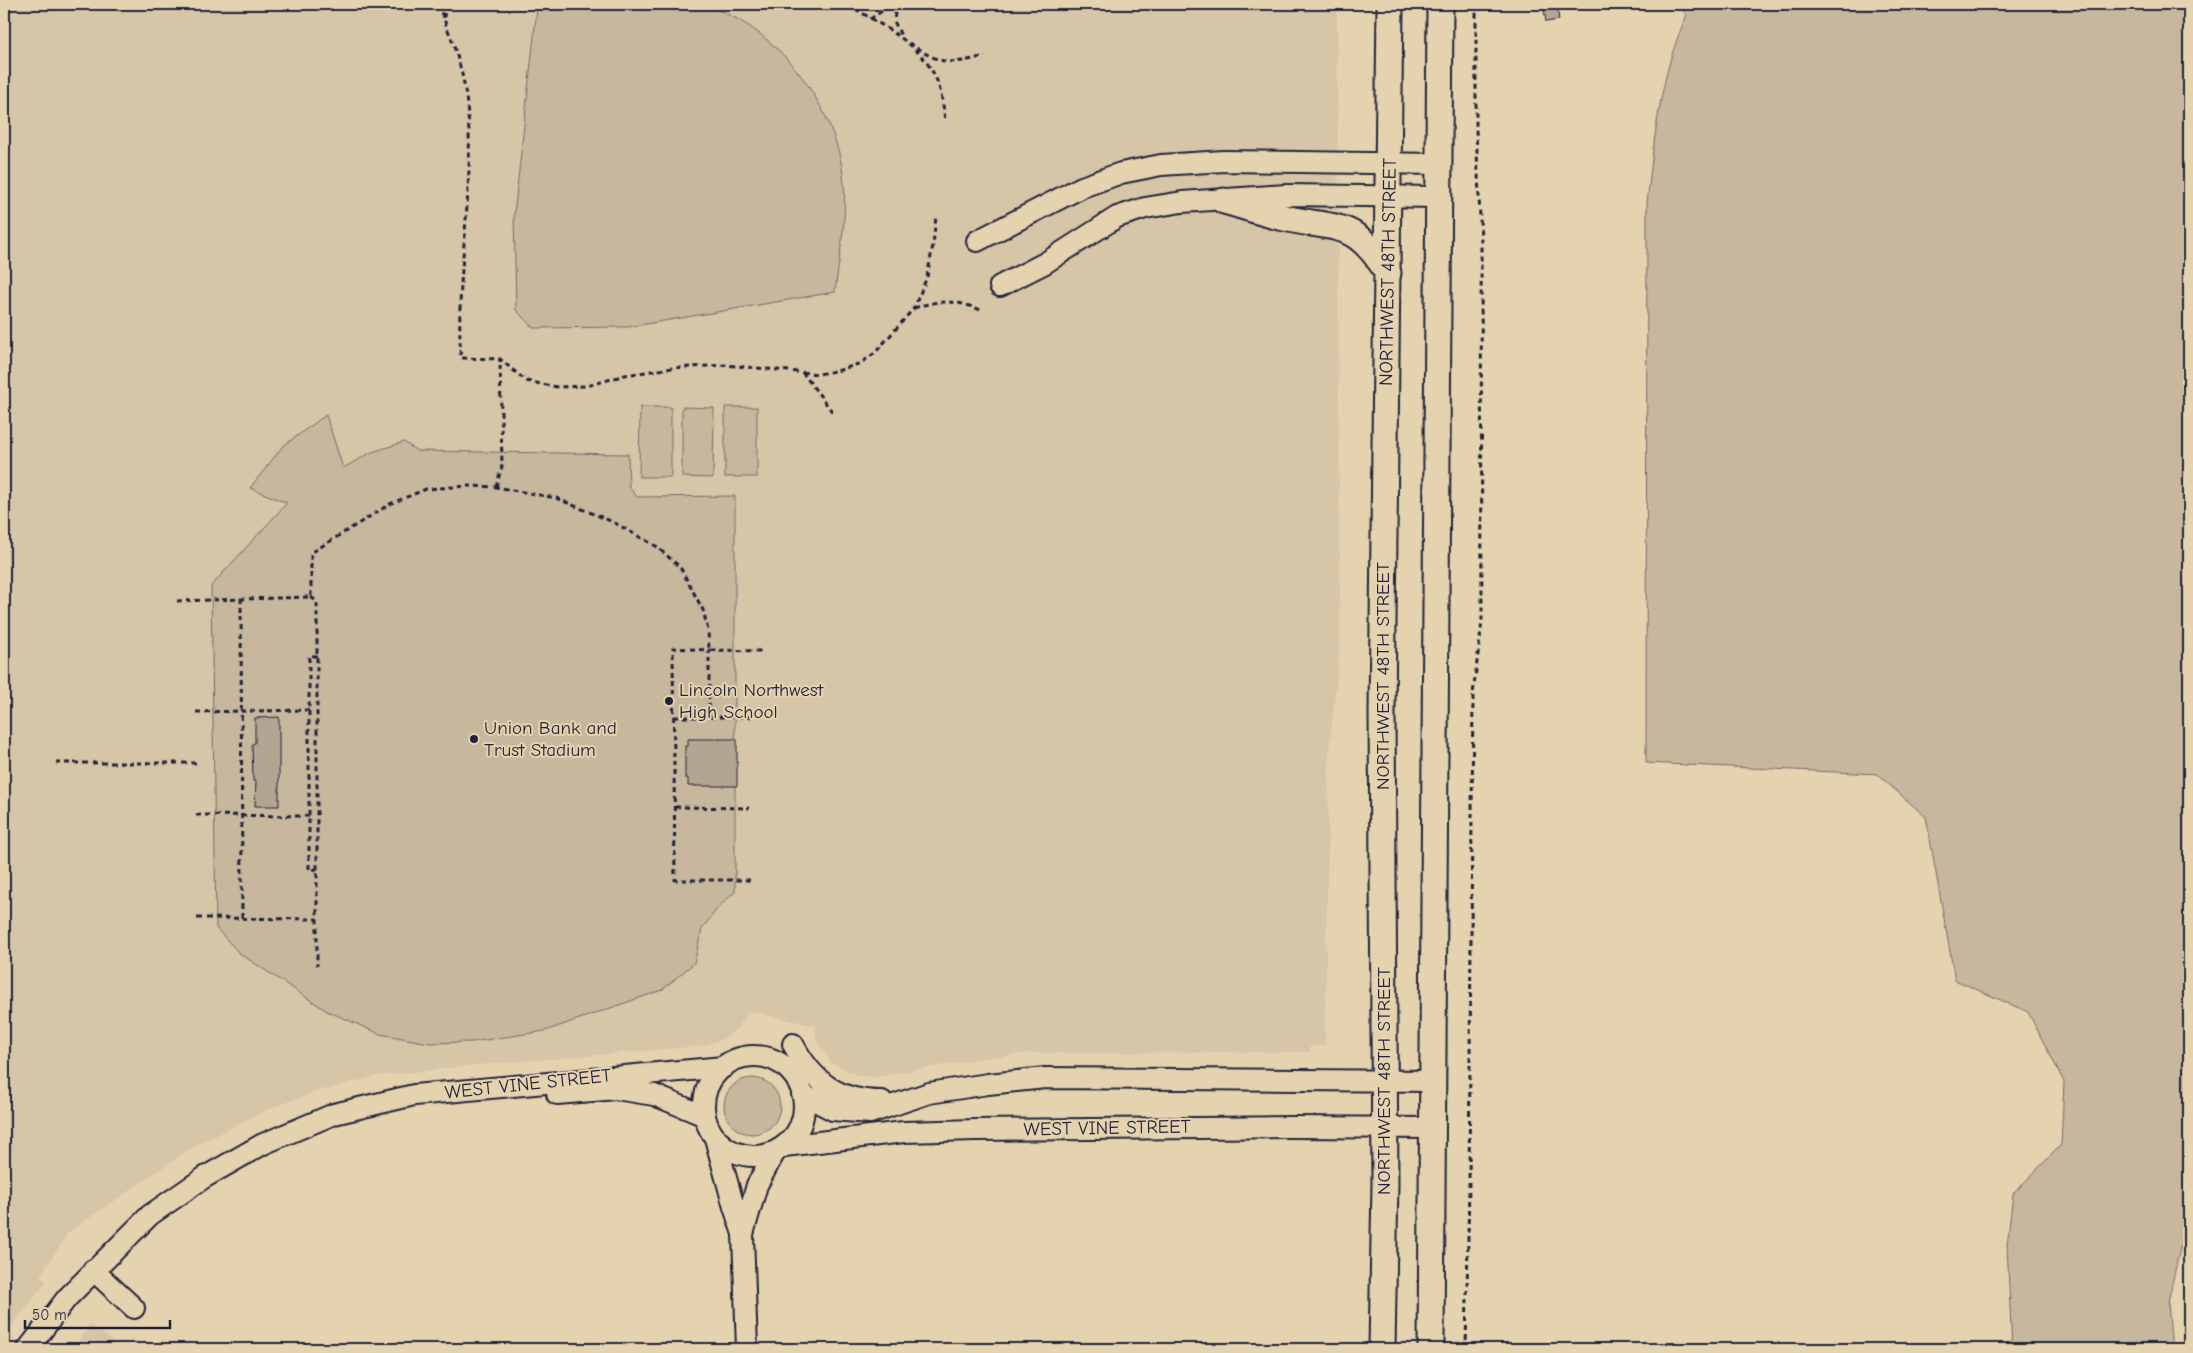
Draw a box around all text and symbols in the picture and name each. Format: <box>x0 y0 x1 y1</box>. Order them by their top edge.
street label: NORTHWEST 48TH STREET <box>1375 158 1401 386</box>
street label: NORTHWEST 48TH STREET <box>1372 562 1394 790</box>
place label: Lincoln Northwest High School <box>679 679 824 723</box>
marker: Lincoln Northwest High School <box>663 695 675 707</box>
place label: Union Bank and Trust Stadium <box>484 717 617 761</box>
marker: Union Bank and Trust Stadium <box>468 733 480 745</box>
street label: NORTHWEST 48TH STREET <box>1373 967 1395 1195</box>
street label: WEST VINE STREET <box>444 1064 612 1104</box>
street label: WEST VINE STREET <box>1023 1116 1191 1140</box>
scale bar <box>25 1298 170 1330</box>
text: 50 m <box>32 1306 67 1324</box>

